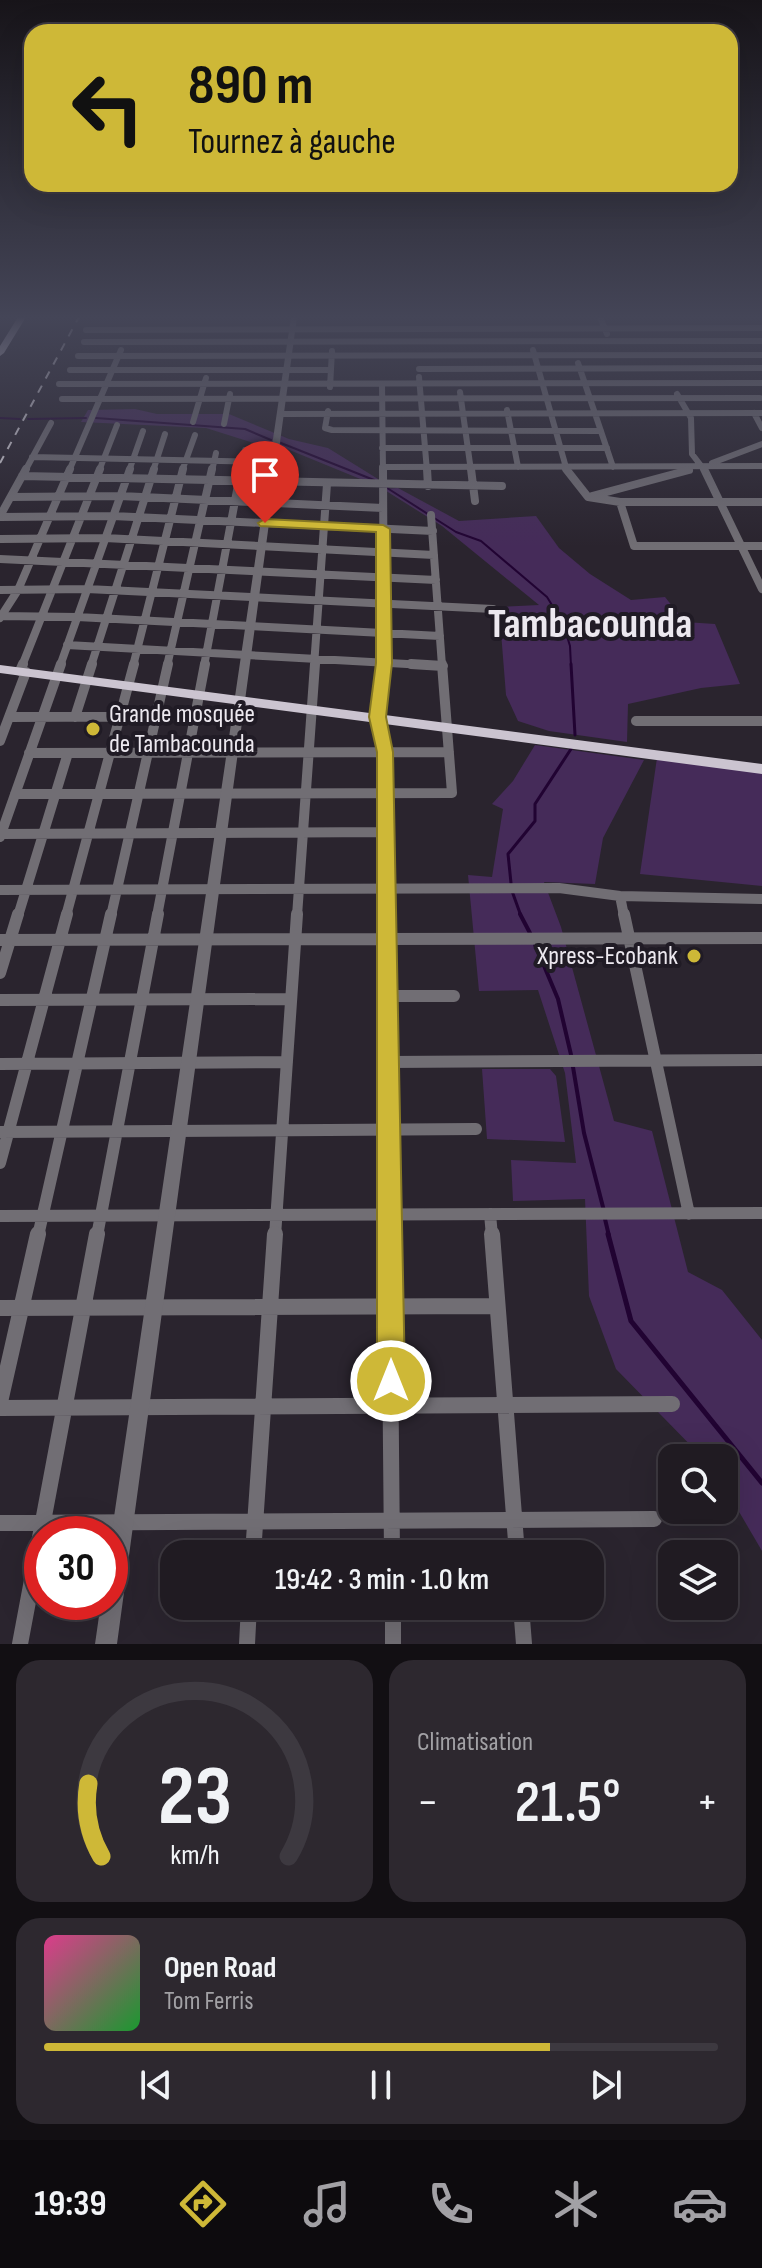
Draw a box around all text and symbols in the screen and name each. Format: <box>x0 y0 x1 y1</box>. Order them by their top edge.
text: 890 m <box>188 53 314 120</box>
icon: left <box>56 56 160 160</box>
text: Tournez à gauche <box>188 121 396 164</box>
pin <box>231 441 299 523</box>
icon: arrive <box>243 453 287 497</box>
district label: Tambacounda <box>488 599 692 650</box>
place label: Grande mosquée de Tambacounda <box>109 699 255 760</box>
marker: Grande mosquée de Tambacounda <box>84 720 102 738</box>
place label: Xpress-Ecobank <box>536 941 678 972</box>
marker: Xpress-Ecobank <box>685 947 703 965</box>
position arrow <box>349 1339 433 1423</box>
map controls <box>658 1444 738 1620</box>
button: search <box>658 1444 738 1524</box>
speed limit sign: 30 <box>24 1516 128 1620</box>
button: layers <box>658 1540 738 1620</box>
text: 19:42 · 3 min · 1.0 km <box>275 1562 489 1598</box>
text: Climatisation <box>417 1727 533 1758</box>
text: 23 <box>158 1748 231 1848</box>
text: 21.5° <box>514 1767 621 1839</box>
text: − <box>417 1776 439 1829</box>
text: + <box>696 1776 718 1829</box>
text: km/h <box>170 1838 219 1873</box>
text: Open Road <box>164 1950 276 1986</box>
text: Tom Ferris <box>164 1986 254 2017</box>
icon: previous <box>134 2063 178 2107</box>
icon: pause <box>359 2063 403 2107</box>
icon: next <box>584 2063 628 2107</box>
icon: directions <box>175 2176 231 2232</box>
icon: music <box>299 2176 355 2232</box>
icon: phone <box>423 2176 479 2232</box>
icon: climate <box>548 2176 604 2232</box>
icon: car <box>672 2176 728 2232</box>
text: 19:39 <box>34 2183 107 2226</box>

